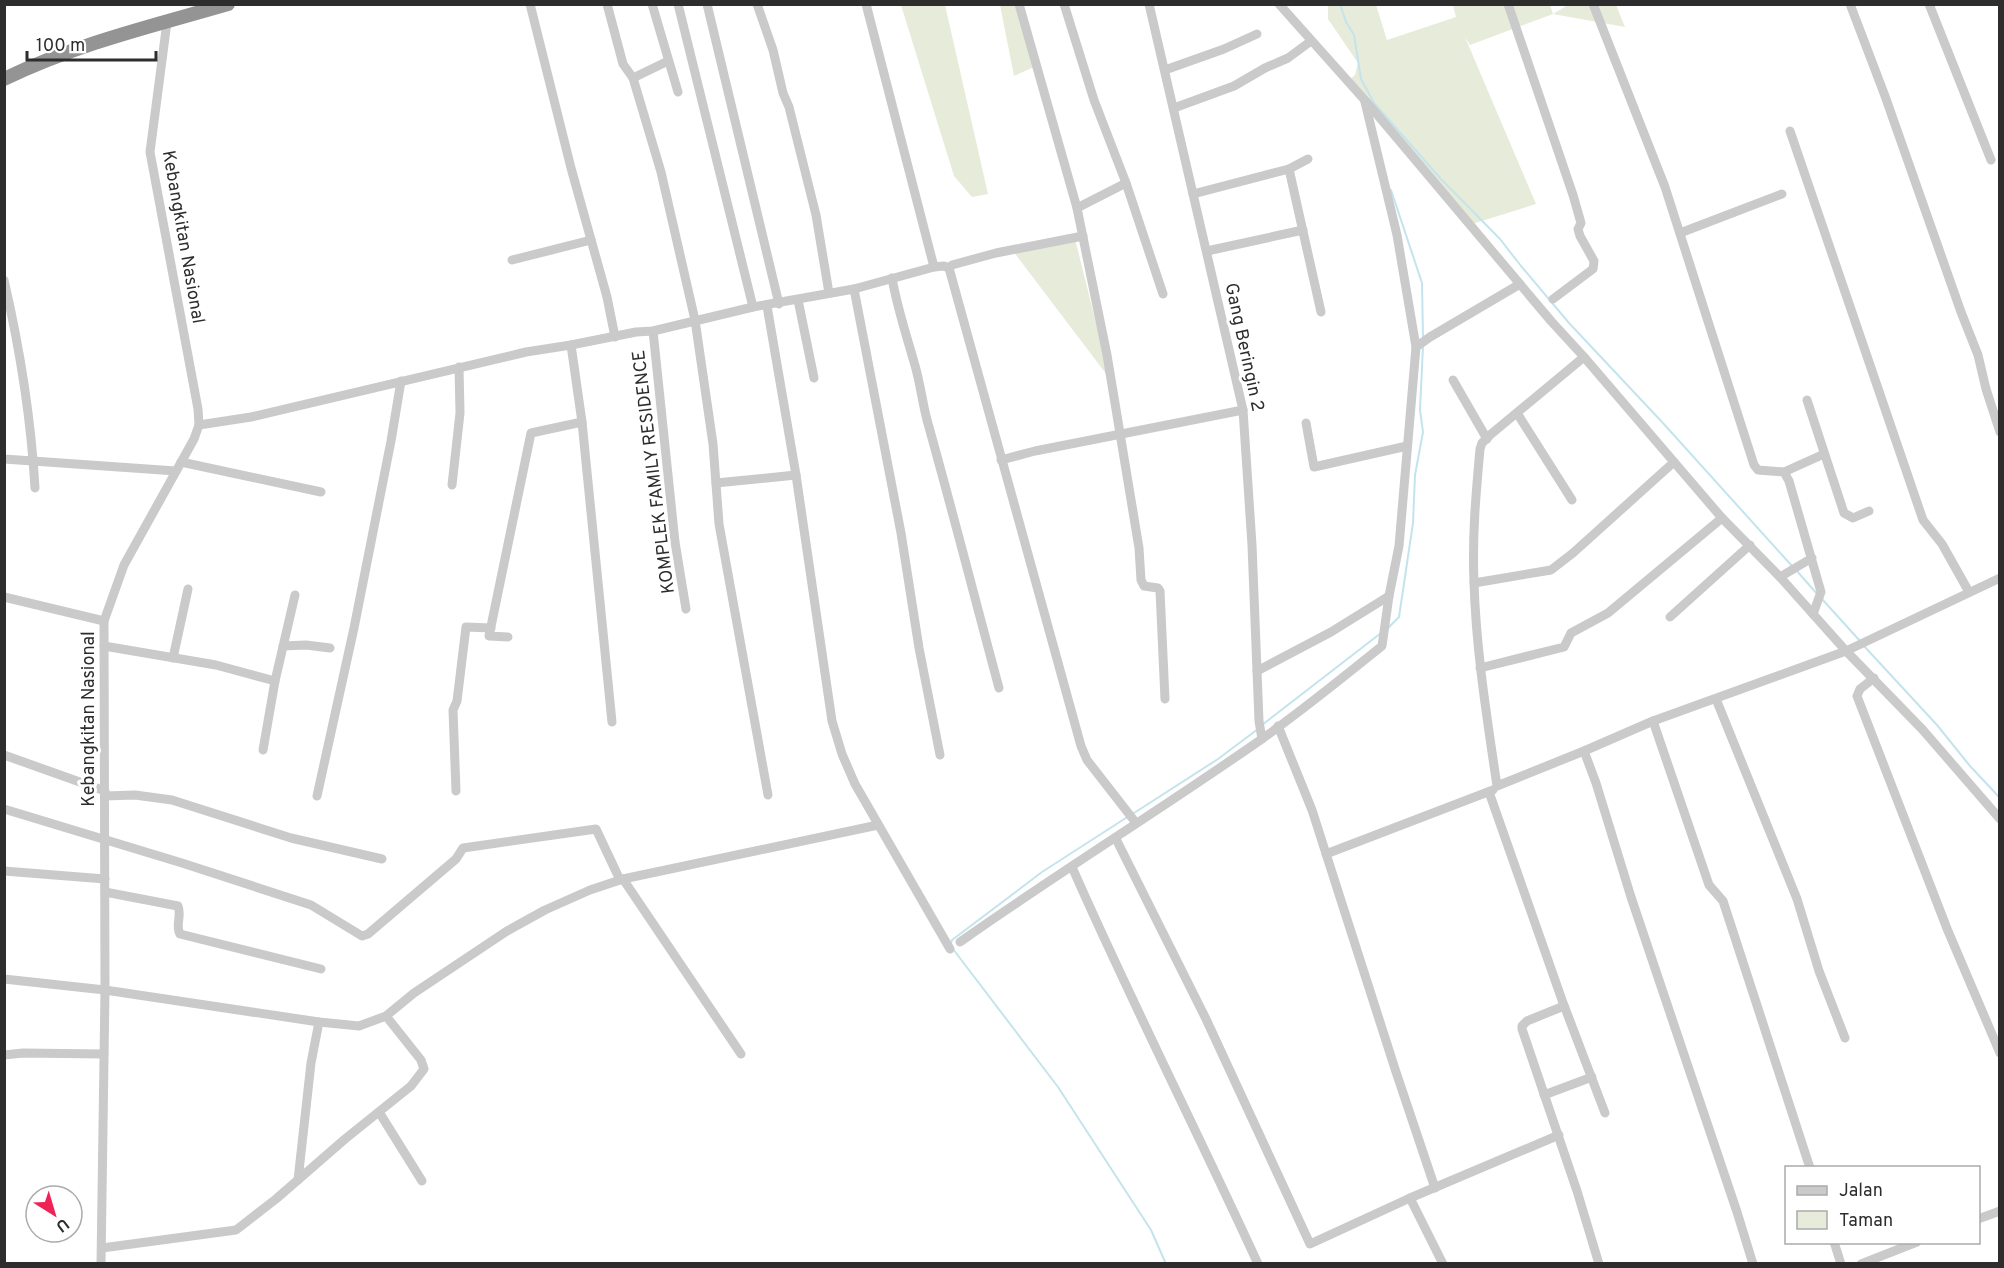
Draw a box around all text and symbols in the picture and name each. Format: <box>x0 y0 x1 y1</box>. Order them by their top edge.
scale bar <box>27 24 156 62</box>
text: 100 m <box>36 35 85 58</box>
street label: Kebangkitan Nasional <box>156 149 209 326</box>
street label: Gang Beringin 2 <box>1219 281 1268 414</box>
street label: KOMPLEK FAMILY RESIDENCE <box>628 349 681 595</box>
street label: Kebangkitan Nasional <box>78 631 101 807</box>
legend <box>1785 1166 1980 1244</box>
text: Jalan <box>1839 1180 1883 1203</box>
north arrow <box>24 1184 84 1244</box>
text: Taman <box>1839 1210 1893 1233</box>
text: U <box>51 1213 72 1236</box>

